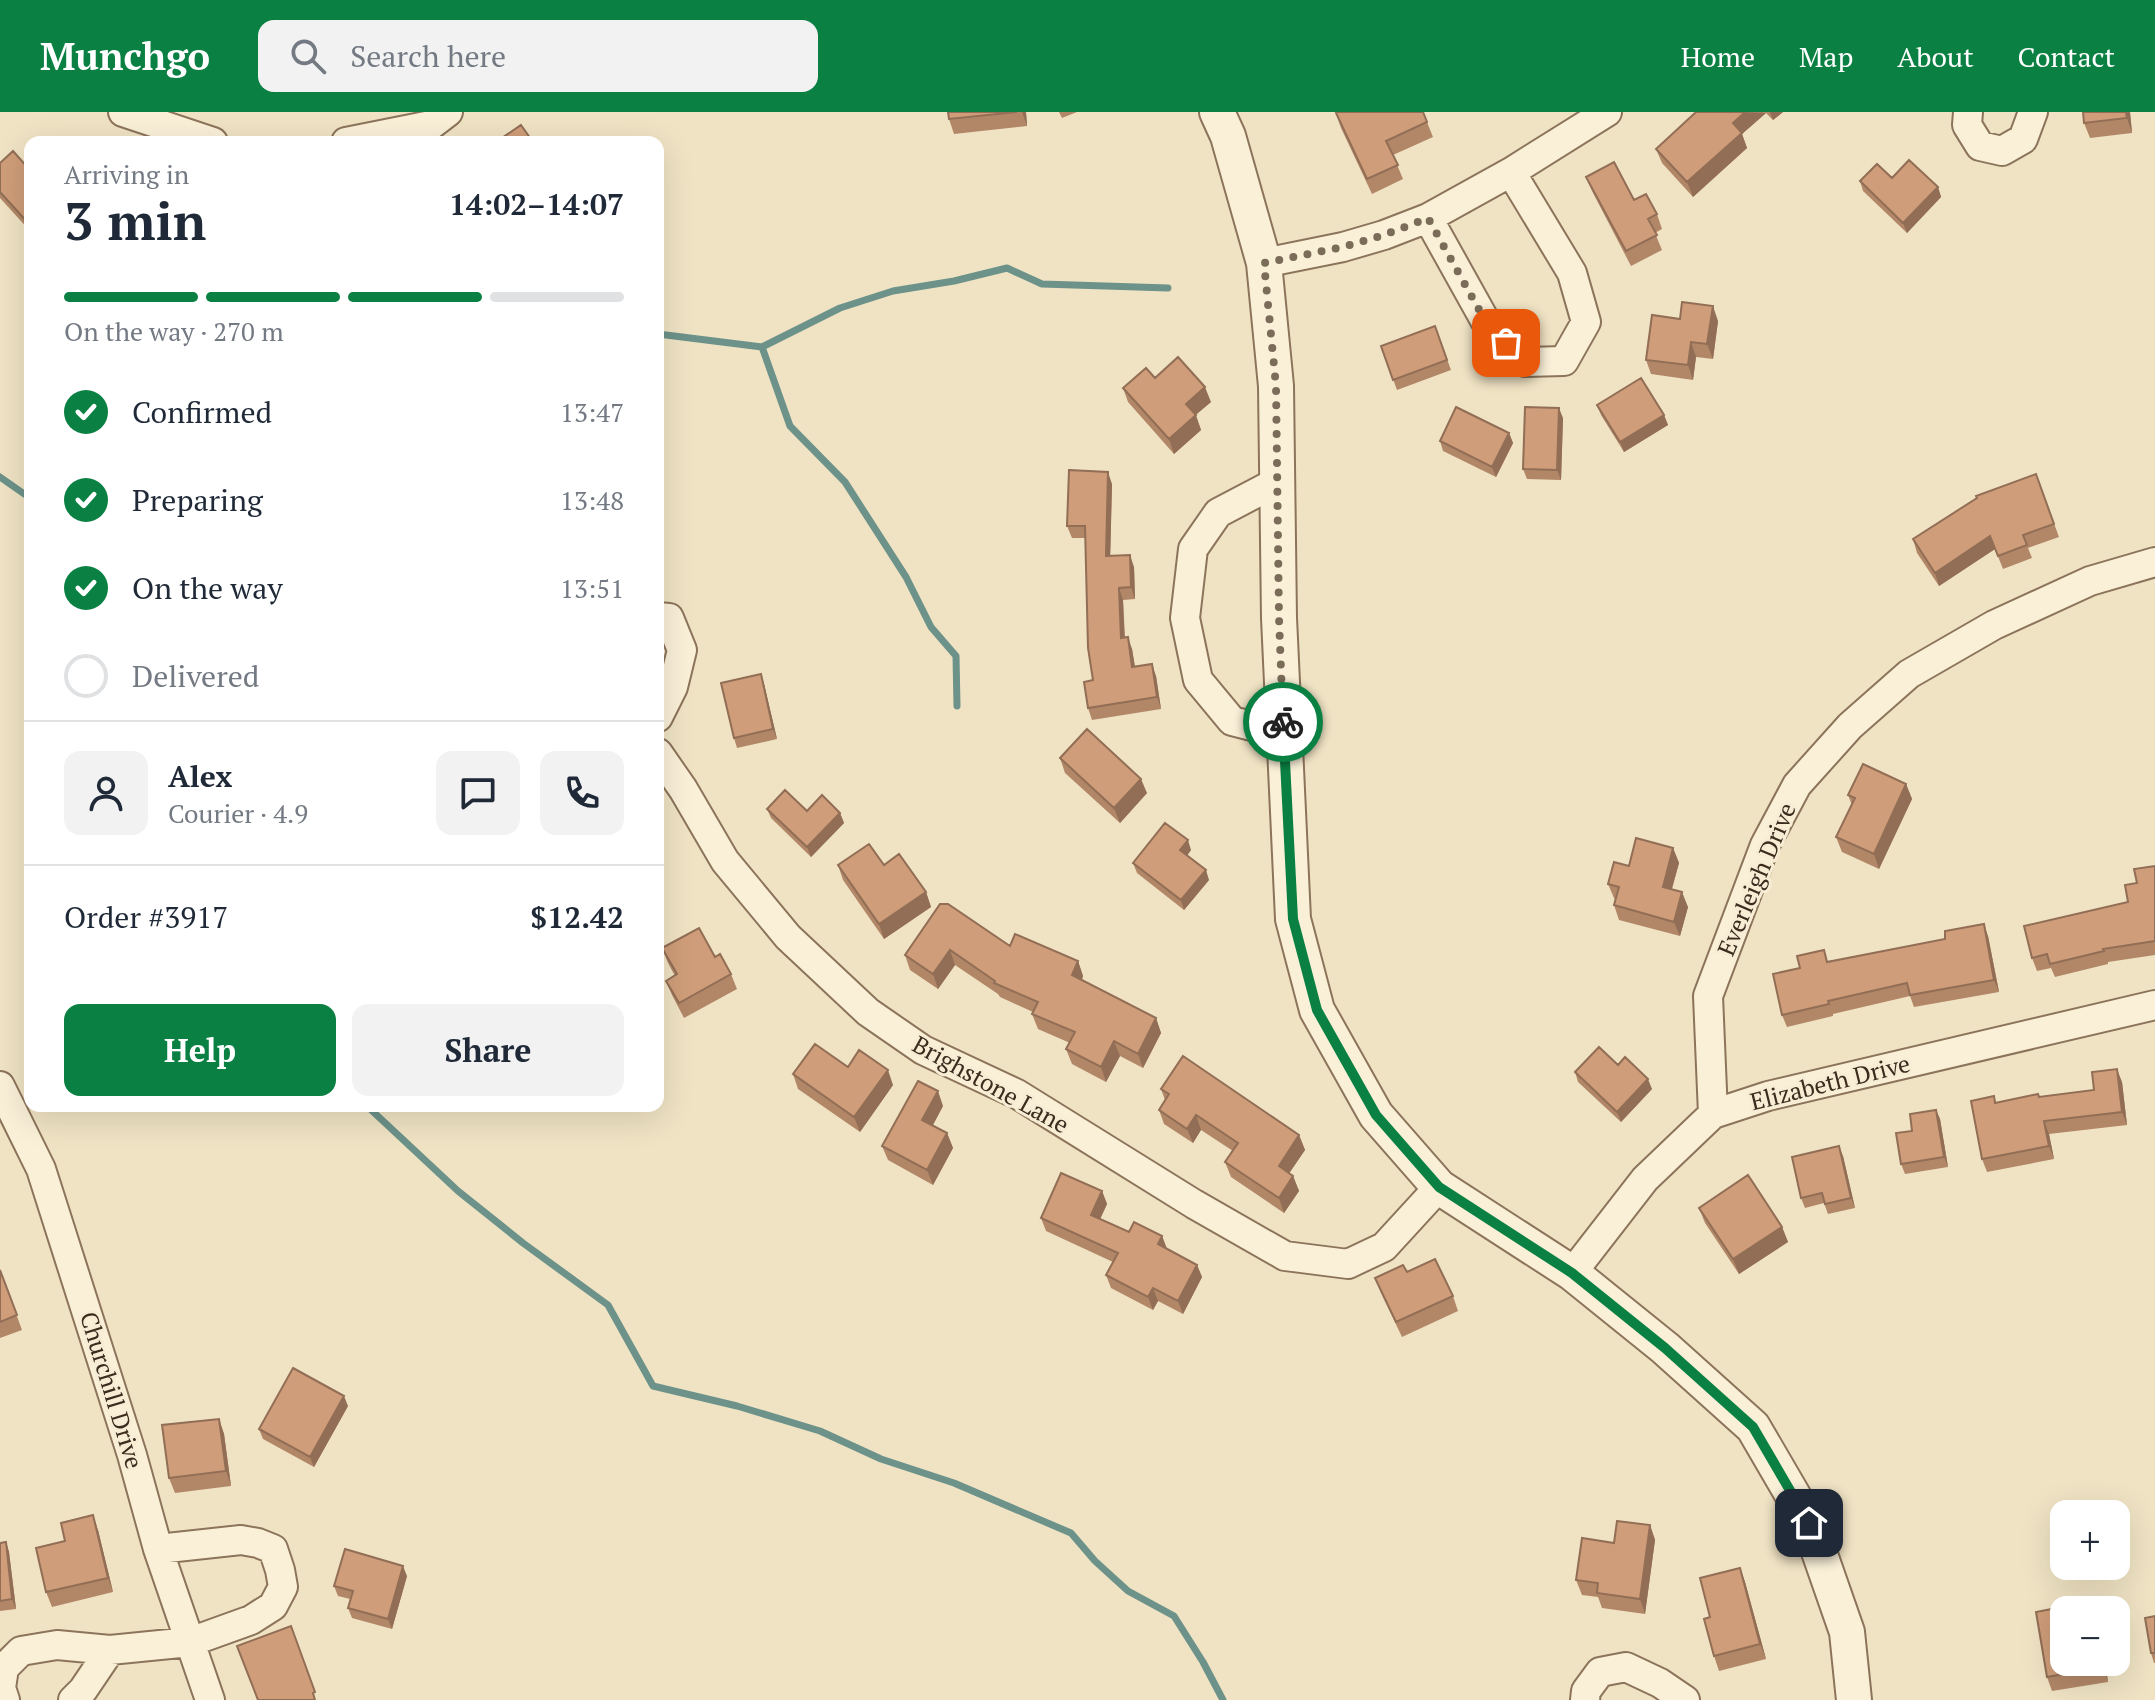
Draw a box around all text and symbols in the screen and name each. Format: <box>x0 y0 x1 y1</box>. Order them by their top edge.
search box <box>258 20 818 92</box>
text: Munchgo <box>40 31 210 81</box>
icon: search <box>286 34 330 78</box>
text: Search here <box>350 36 506 76</box>
text: Home <box>1681 38 1755 75</box>
text: Map <box>1799 38 1853 75</box>
text: About <box>1897 38 1974 75</box>
text: Contact <box>2018 38 2115 75</box>
text: Arriving in <box>64 157 189 191</box>
text: 14:02–14:07 <box>449 184 624 224</box>
text: 3 min <box>64 186 206 255</box>
pin <box>1472 309 1540 377</box>
text: On the way · 270 m <box>64 314 284 348</box>
icon: bag <box>1484 321 1528 365</box>
icon: check <box>64 390 108 434</box>
text: Confirmed <box>132 392 272 432</box>
text: 13:47 <box>560 395 624 429</box>
icon: check <box>64 478 108 522</box>
text: Preparing <box>132 480 263 520</box>
text: 13:48 <box>560 483 624 517</box>
icon: check <box>64 566 108 610</box>
text: On the way <box>132 568 283 608</box>
text: 13:51 <box>560 571 624 605</box>
text: Delivered <box>132 656 259 696</box>
courier <box>1243 682 1323 762</box>
icon: bike <box>1261 700 1305 744</box>
button: person <box>64 751 148 835</box>
button: chat <box>436 751 520 835</box>
button: phone <box>540 751 624 835</box>
text: Alex <box>168 756 232 796</box>
text: Courier · 4.9 <box>168 796 308 830</box>
street label: Everleigh Drive <box>1709 798 1803 960</box>
text: Order #3917 <box>64 897 228 937</box>
text: $12.42 <box>530 897 624 937</box>
button: Help <box>64 1004 336 1096</box>
button: Share <box>352 1004 624 1096</box>
street label: Brighstone Lane <box>907 1028 1075 1140</box>
street label: Elizabeth Drive <box>1747 1047 1913 1117</box>
street label: Churchill Drive <box>73 1308 151 1472</box>
pin <box>1775 1489 1843 1557</box>
map controls <box>2050 1500 2130 1676</box>
button: + <box>2050 1500 2130 1580</box>
icon: home <box>1787 1501 1831 1545</box>
button: − <box>2050 1596 2130 1676</box>

